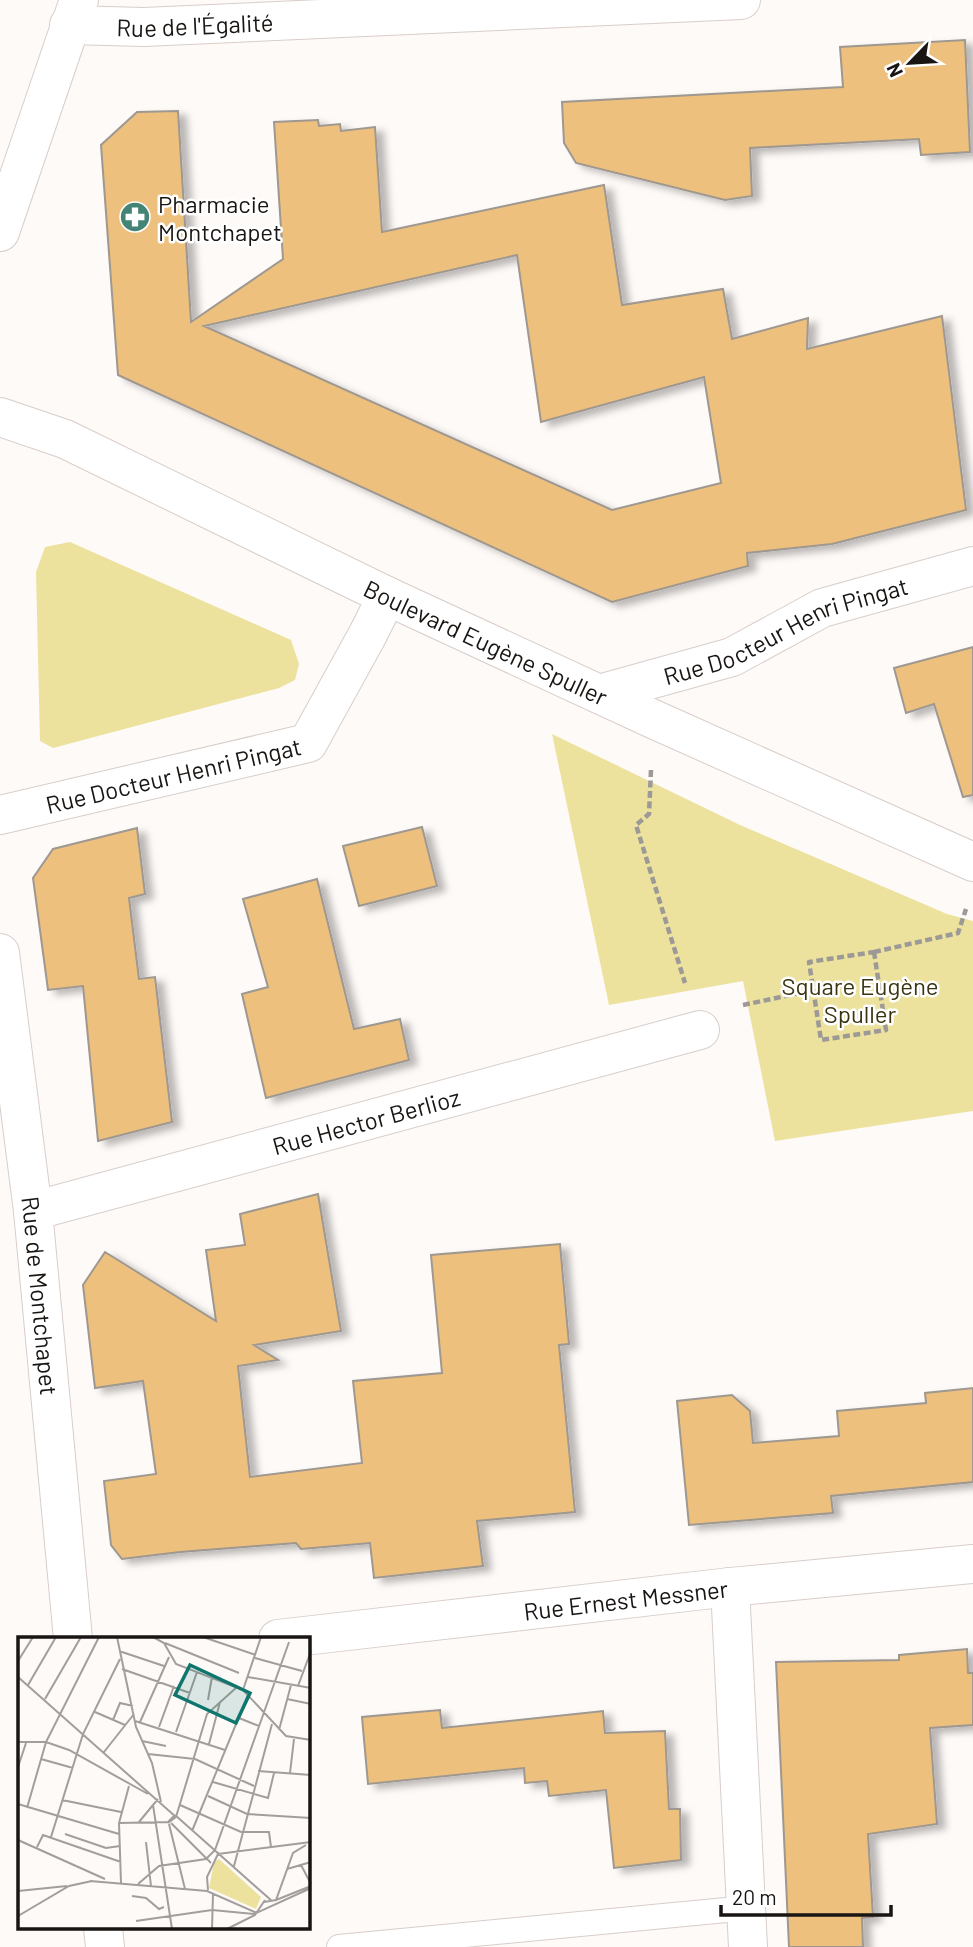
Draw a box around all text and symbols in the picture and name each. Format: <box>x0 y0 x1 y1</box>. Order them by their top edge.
street label: Rue de l'Égalité <box>116 7 274 41</box>
north arrow <box>875 28 945 98</box>
text: N <box>881 60 907 81</box>
place label: Pharmacie Montchapet <box>158 189 282 246</box>
pharmacy icon: Pharmacie Montchapet <box>118 200 152 234</box>
street label: Rue Docteur Henri Pingat <box>660 570 911 690</box>
street label: Boulevard Eugène Spuller <box>360 573 613 711</box>
street label: Rue Docteur Henri Pingat <box>43 731 304 818</box>
park label: Square Eugène Spuller <box>781 971 939 1028</box>
street label: Rue Hector Berlioz <box>269 1081 463 1160</box>
street label: Rue de Montchapet <box>17 1194 65 1396</box>
street label: Rue Ernest Messner <box>522 1573 730 1625</box>
inset map <box>18 1637 310 1930</box>
scale bar <box>721 1874 891 1918</box>
text: 20 m <box>732 1884 777 1909</box>

